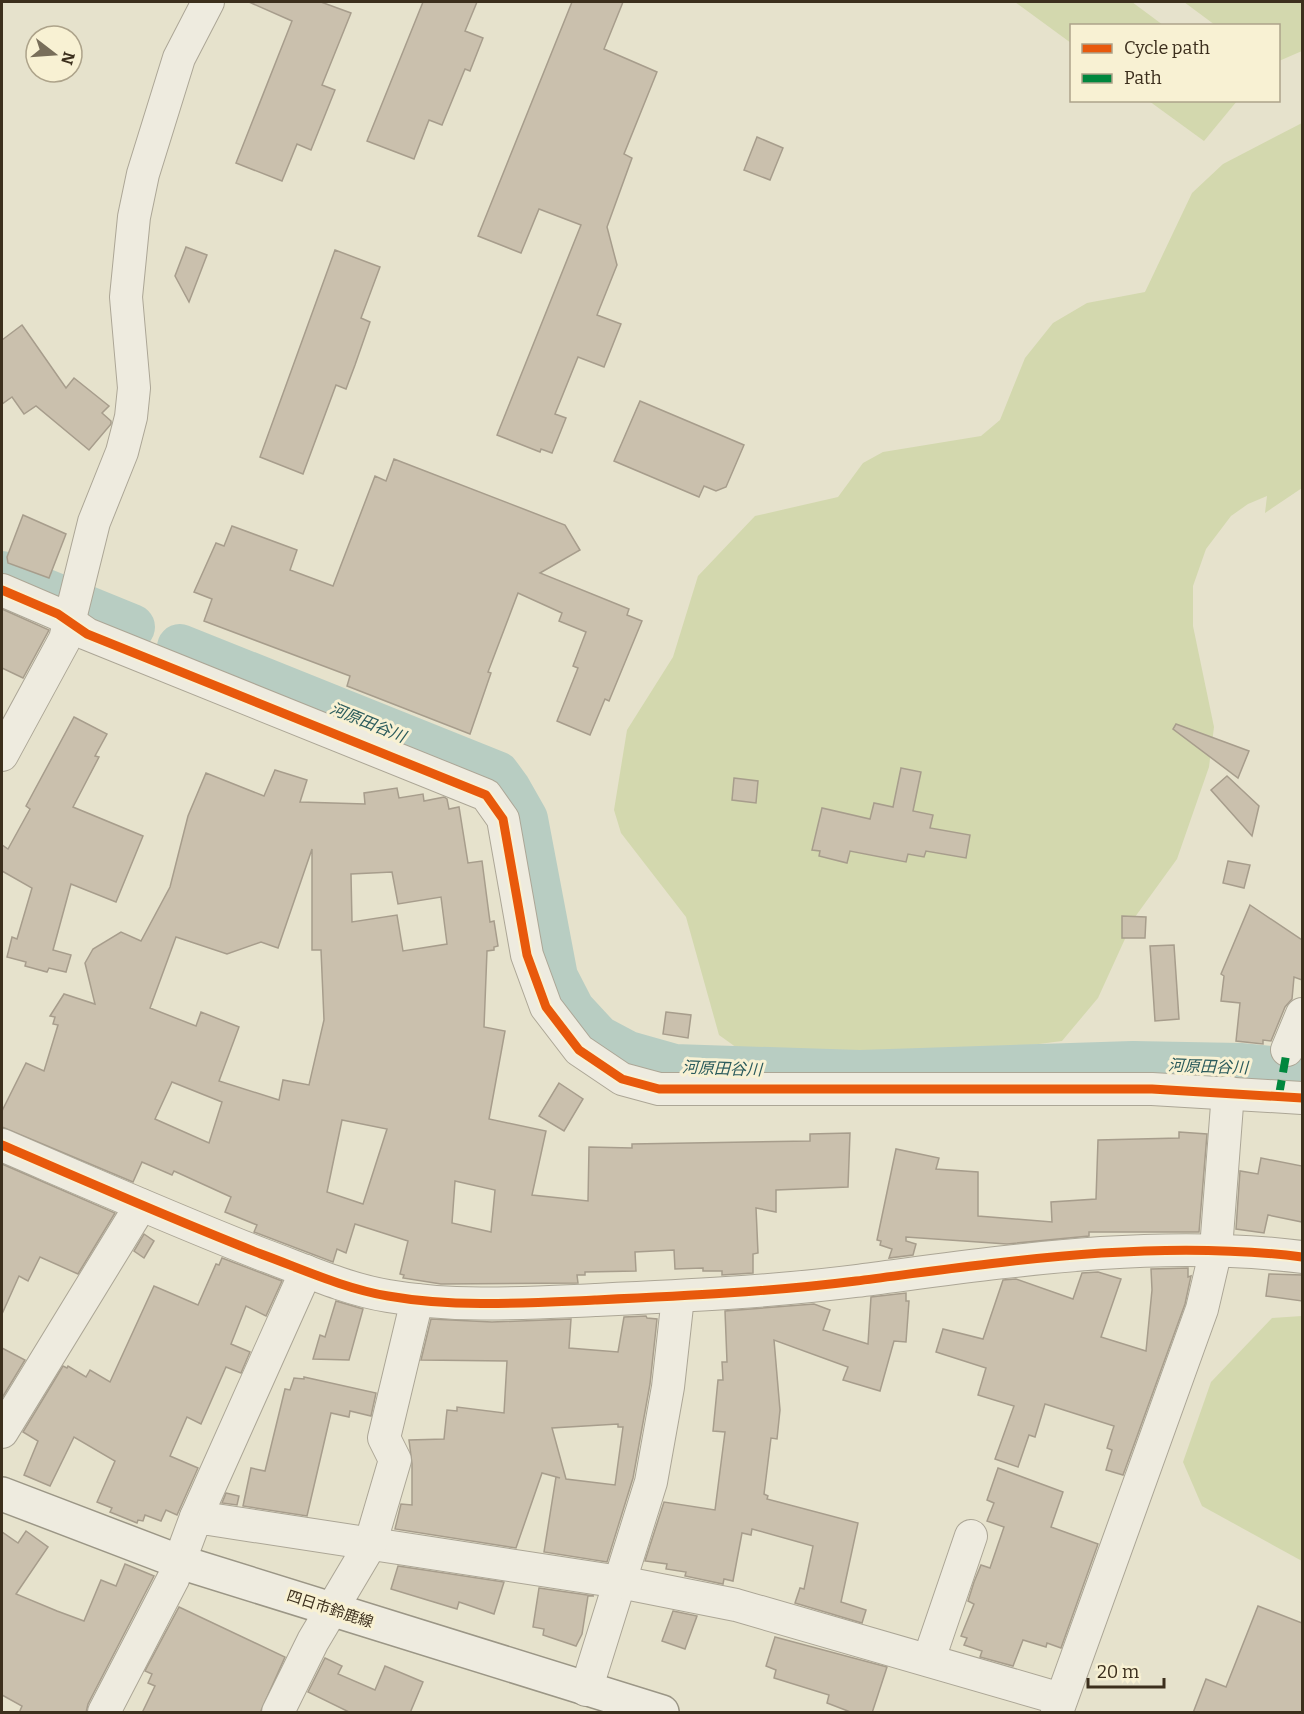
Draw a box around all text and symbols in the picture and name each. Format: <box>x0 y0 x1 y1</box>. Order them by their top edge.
north arrow <box>24 24 84 84</box>
legend <box>1070 24 1280 102</box>
text: Cycle path <box>1124 37 1210 59</box>
text: N <box>57 50 79 67</box>
text: Path <box>1124 67 1162 89</box>
water label: 河原田谷川 <box>327 699 410 747</box>
water label: 河原田谷川 <box>1168 1056 1250 1077</box>
water label: 河原田谷川 <box>682 1058 764 1079</box>
street label: 四日市鈴鹿線 <box>284 1587 376 1631</box>
scale bar <box>1088 1651 1164 1689</box>
text: 20 m <box>1097 1661 1139 1683</box>

